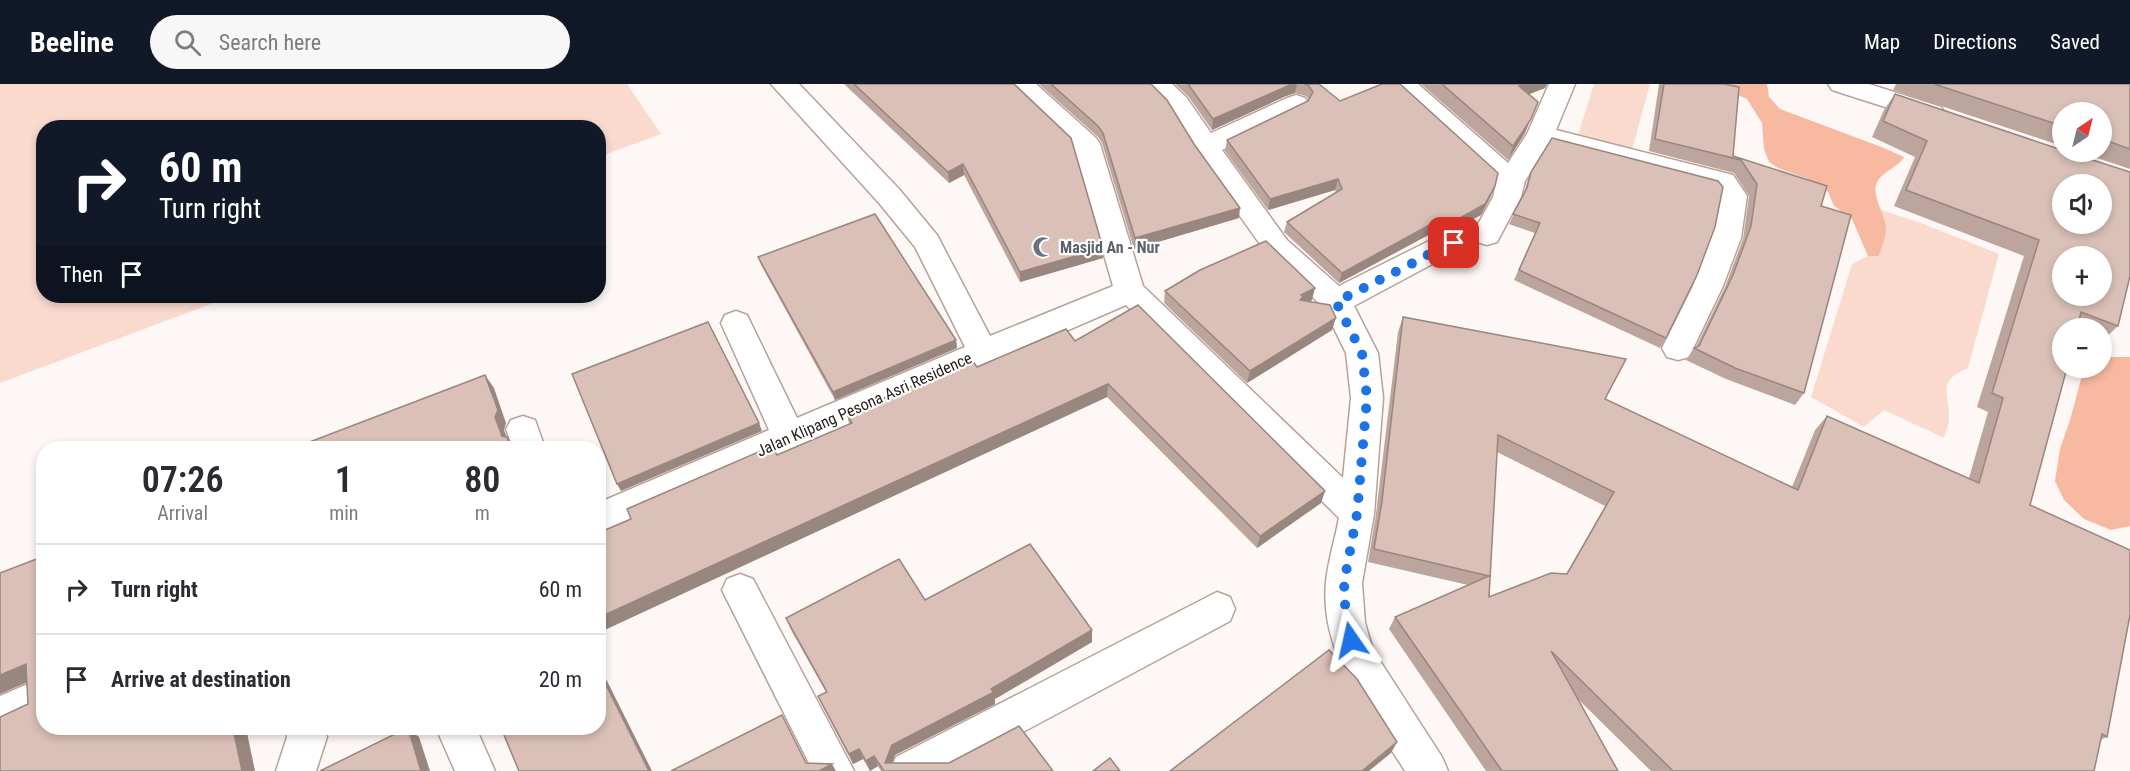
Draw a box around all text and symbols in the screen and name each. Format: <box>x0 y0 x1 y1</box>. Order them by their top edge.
search box <box>150 15 570 69</box>
text: Beeline <box>30 26 114 59</box>
icon: search <box>171 26 204 59</box>
text: Search here <box>219 30 321 55</box>
text: Map <box>1864 30 1900 54</box>
text: Directions <box>1933 30 2017 54</box>
text: Saved <box>2050 30 2100 54</box>
north arrow <box>2052 102 2112 162</box>
map controls <box>2052 102 2112 378</box>
text: 60 m <box>159 143 242 192</box>
icon: right <box>60 144 138 222</box>
button: sound <box>2052 174 2112 234</box>
text: Turn right <box>159 193 261 225</box>
pin <box>1428 217 1479 268</box>
icon: arrive <box>1437 226 1470 259</box>
mosque icon: Masjid An - Nur <box>1031 235 1055 259</box>
place label: Masjid An - Nur <box>1060 238 1160 257</box>
button: + <box>2052 246 2112 306</box>
icon: arrive <box>115 258 148 291</box>
text: Then <box>60 262 103 287</box>
button: − <box>2052 318 2112 378</box>
street label: Jalan Klipang Pesona Asri Residence <box>754 348 975 461</box>
text: 07:26 <box>142 459 224 501</box>
text: 1 <box>335 459 353 501</box>
text: 80 <box>464 459 500 501</box>
text: Arrival <box>157 501 208 525</box>
text: min <box>329 501 359 525</box>
text: m <box>475 501 490 525</box>
icon: right <box>60 573 93 606</box>
text: Turn right <box>111 577 198 602</box>
text: 60 m <box>539 577 582 602</box>
position arrow <box>1319 608 1383 672</box>
icon: arrive <box>60 663 93 696</box>
text: Arrive at destination <box>111 667 291 692</box>
text: 20 m <box>539 667 582 692</box>

